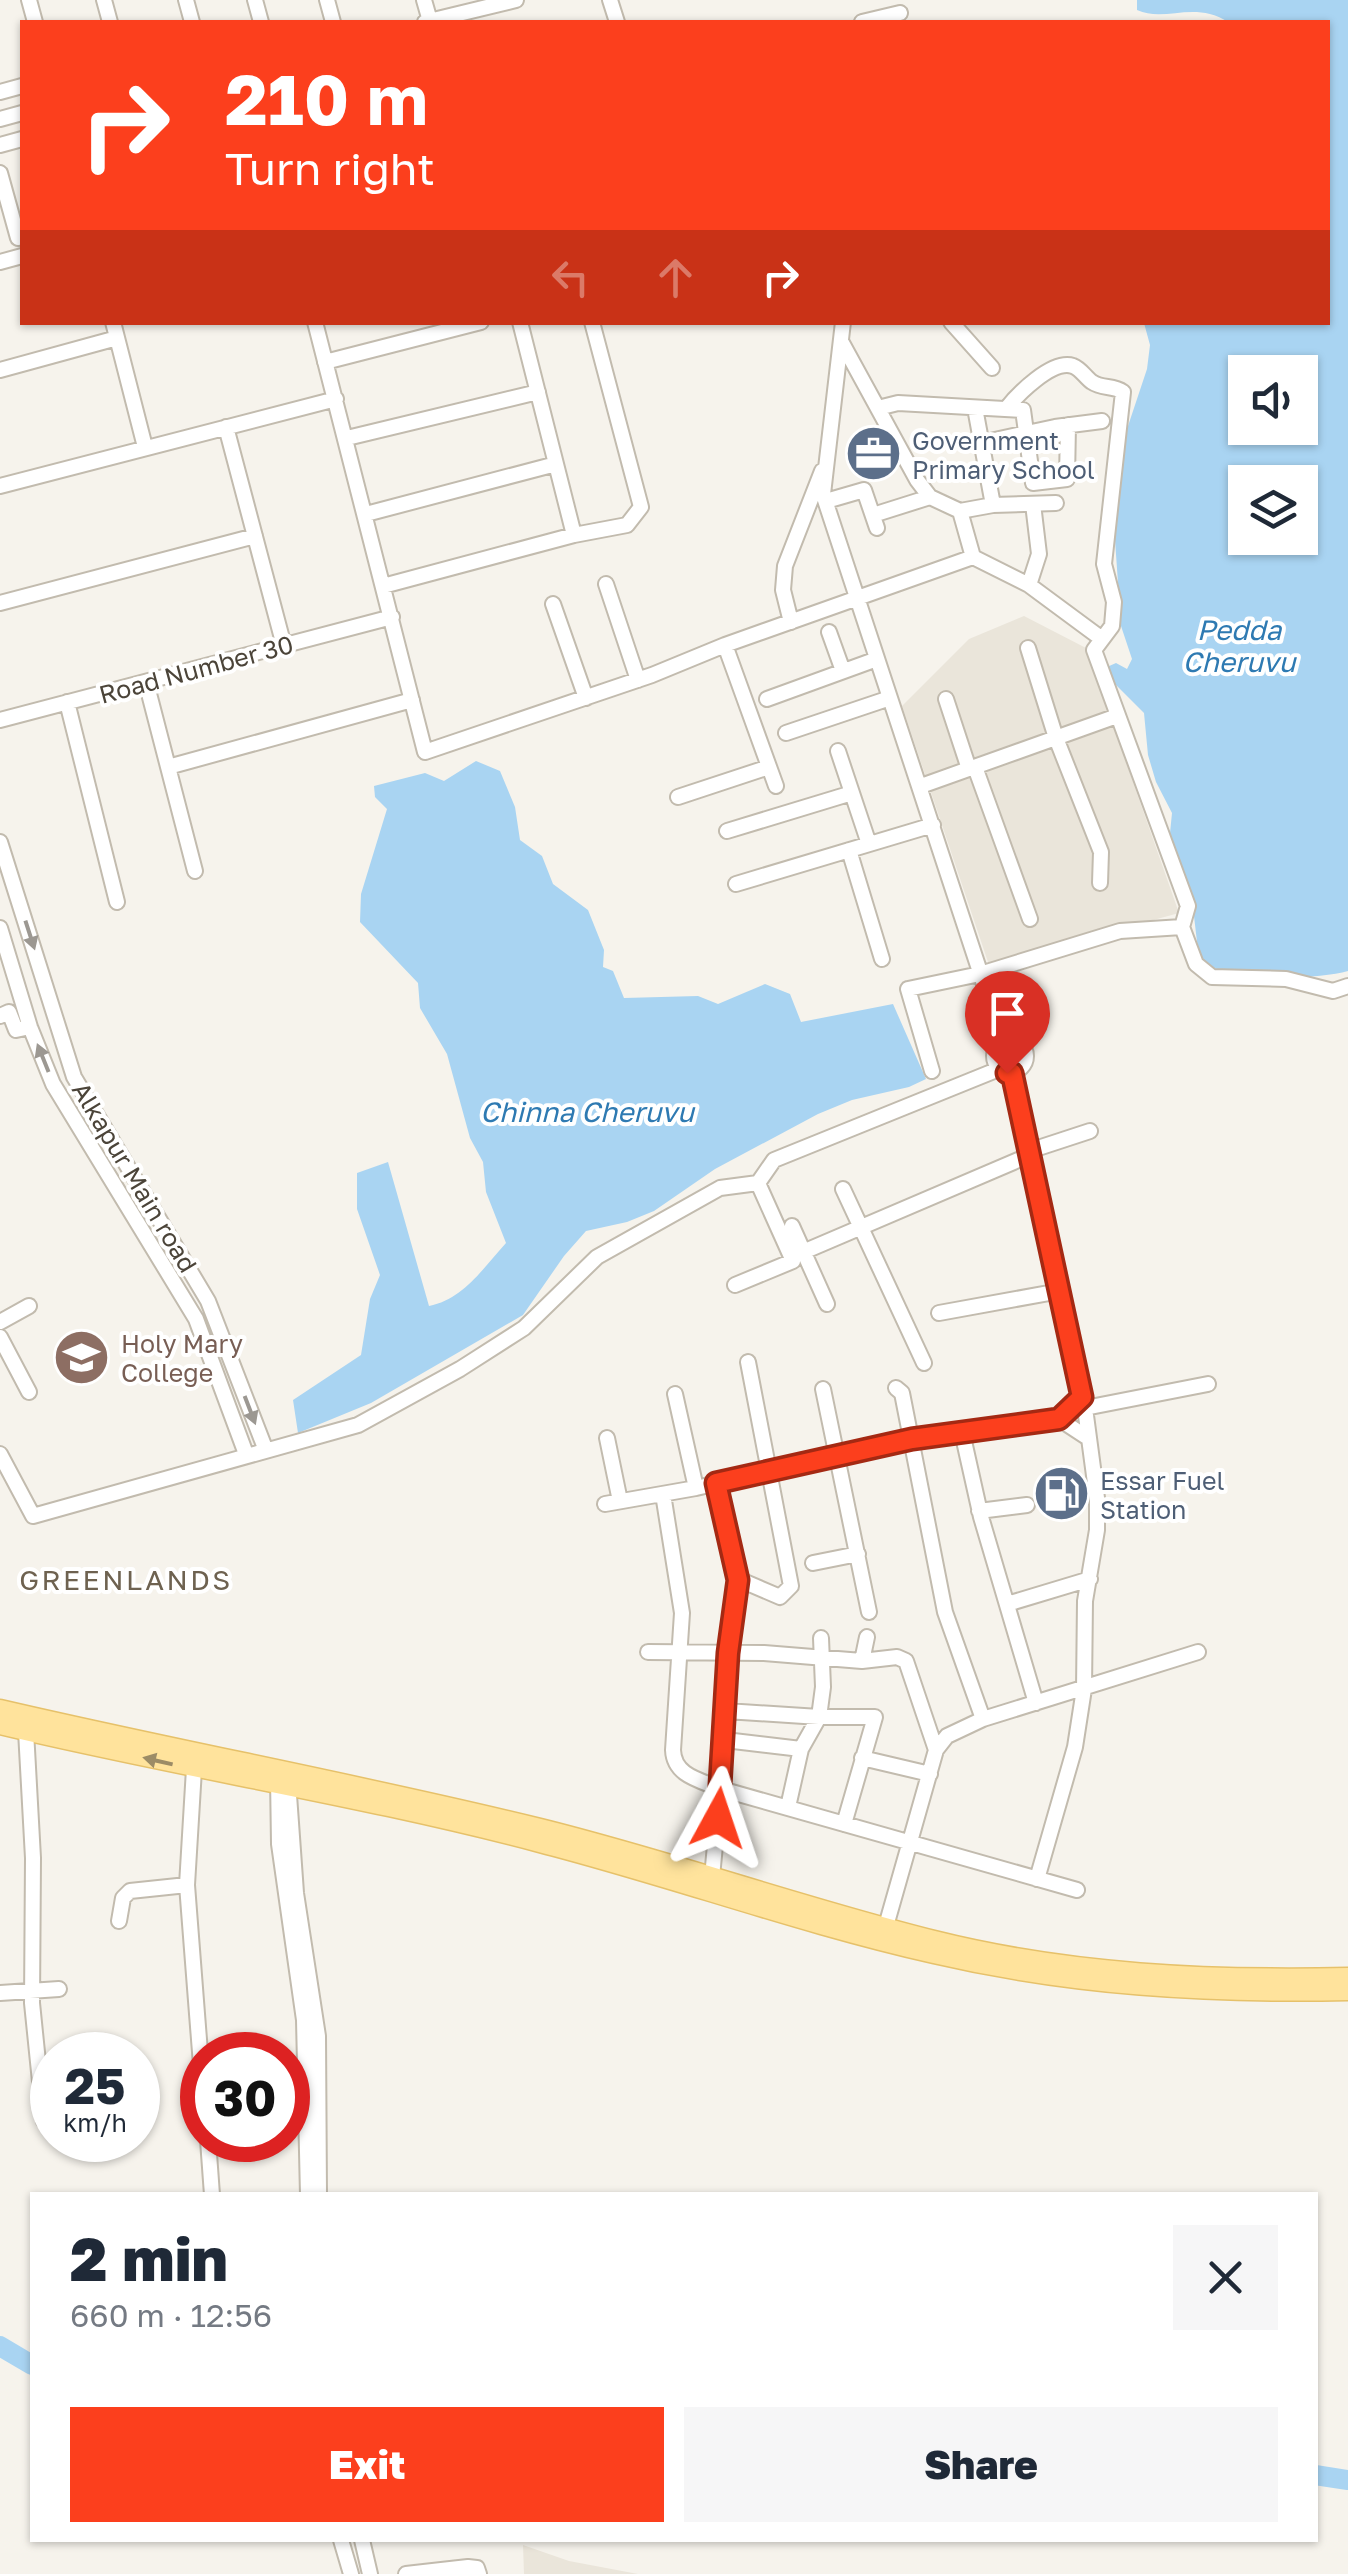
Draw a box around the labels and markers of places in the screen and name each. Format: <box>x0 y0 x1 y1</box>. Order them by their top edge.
office icon: Government Primary School <box>843 424 903 484</box>
place label: Government Primary School <box>912 425 1095 485</box>
pin <box>965 971 1050 1074</box>
school or university icon: Holy Mary College <box>52 1327 112 1387</box>
place label: Holy Mary College <box>121 1328 243 1388</box>
fuel station icon: Essar Fuel Station <box>1031 1464 1091 1524</box>
place label: Essar Fuel Station <box>1100 1465 1224 1525</box>

